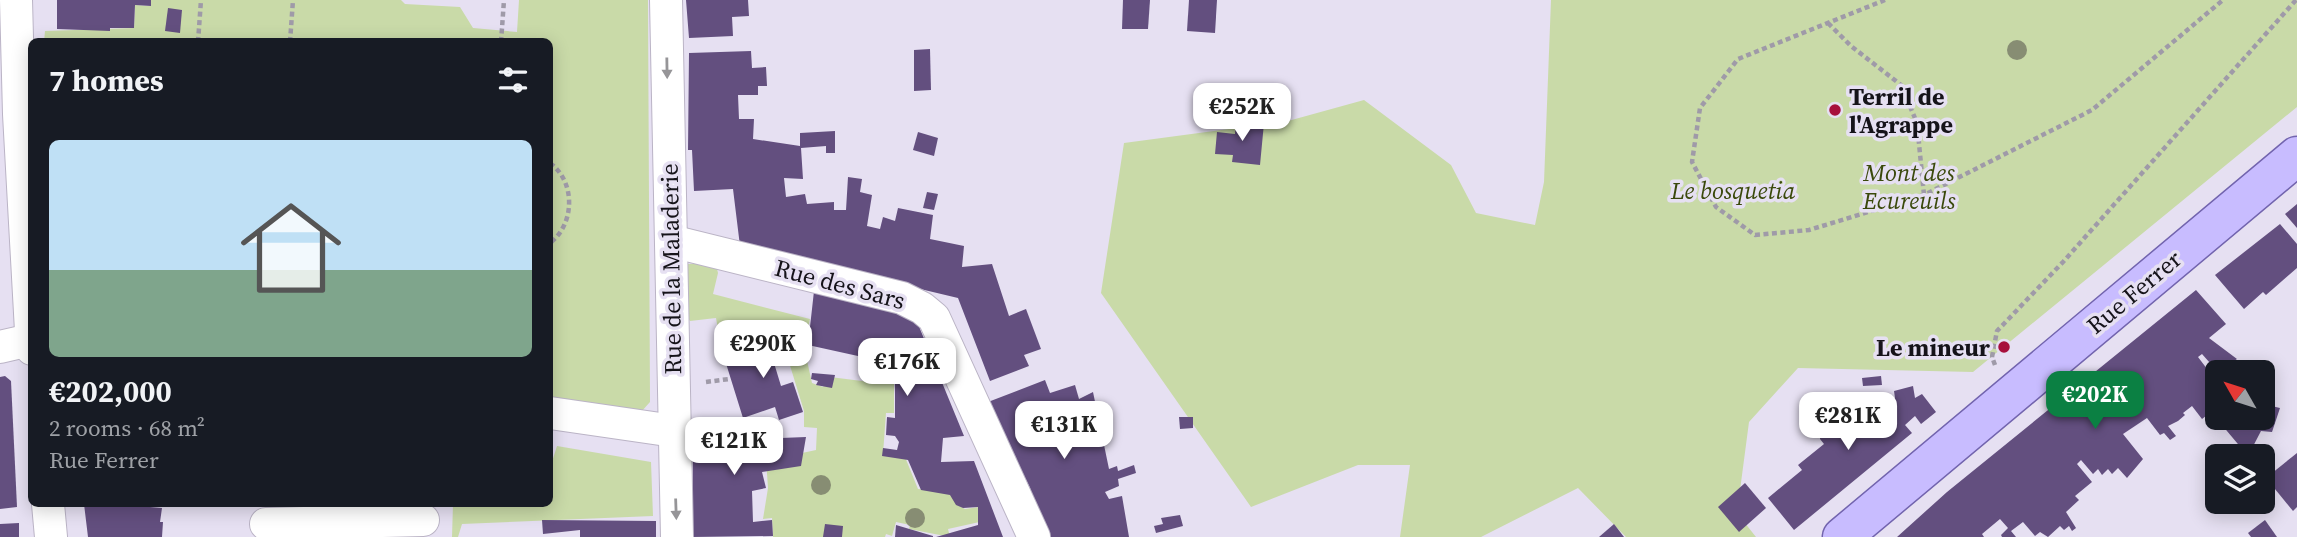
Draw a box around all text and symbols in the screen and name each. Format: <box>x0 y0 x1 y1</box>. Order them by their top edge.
one-way arrow <box>661 57 673 79</box>
text: 7 homes <box>49 60 164 101</box>
icon: filters <box>494 61 532 99</box>
place label: Terril de l'Agrappe <box>1849 80 1953 141</box>
pin: €252K <box>1193 83 1291 143</box>
text: €252K <box>1209 90 1275 122</box>
marker: Terril de l'Agrappe <box>1827 102 1843 118</box>
park label: Mont des Ecureuils <box>1862 156 1956 217</box>
street label: Rue de la Maladerie <box>653 163 689 375</box>
park label: Le bosquetia <box>1670 174 1796 207</box>
icon: home <box>228 185 354 311</box>
street label: Rue Ferrer <box>2080 243 2188 341</box>
street label: Rue des Sars <box>771 251 909 317</box>
pin: €290K <box>714 320 812 380</box>
text: €290K <box>730 327 796 359</box>
place label: Le mineur <box>1876 331 1991 364</box>
pin: €176K <box>858 338 956 398</box>
marker: Le mineur <box>1996 339 2012 355</box>
text: €176K <box>874 345 940 377</box>
north arrow <box>2205 360 2275 430</box>
map controls <box>2205 360 2275 514</box>
text: €202,000 <box>49 371 172 412</box>
pin: €202K <box>2046 372 2144 431</box>
text: €202K <box>2062 378 2128 410</box>
pin: €281K <box>1799 392 1897 452</box>
text: €281K <box>1815 399 1881 431</box>
pin: €131K <box>1015 402 1113 461</box>
text: €131K <box>1031 408 1097 440</box>
text: 2 rooms · 68 m² <box>49 412 205 444</box>
pin: €121K <box>685 418 783 477</box>
text: €121K <box>701 424 767 456</box>
text: Rue Ferrer <box>49 444 159 476</box>
button: layers <box>2205 444 2275 514</box>
one-way arrow <box>671 498 682 520</box>

